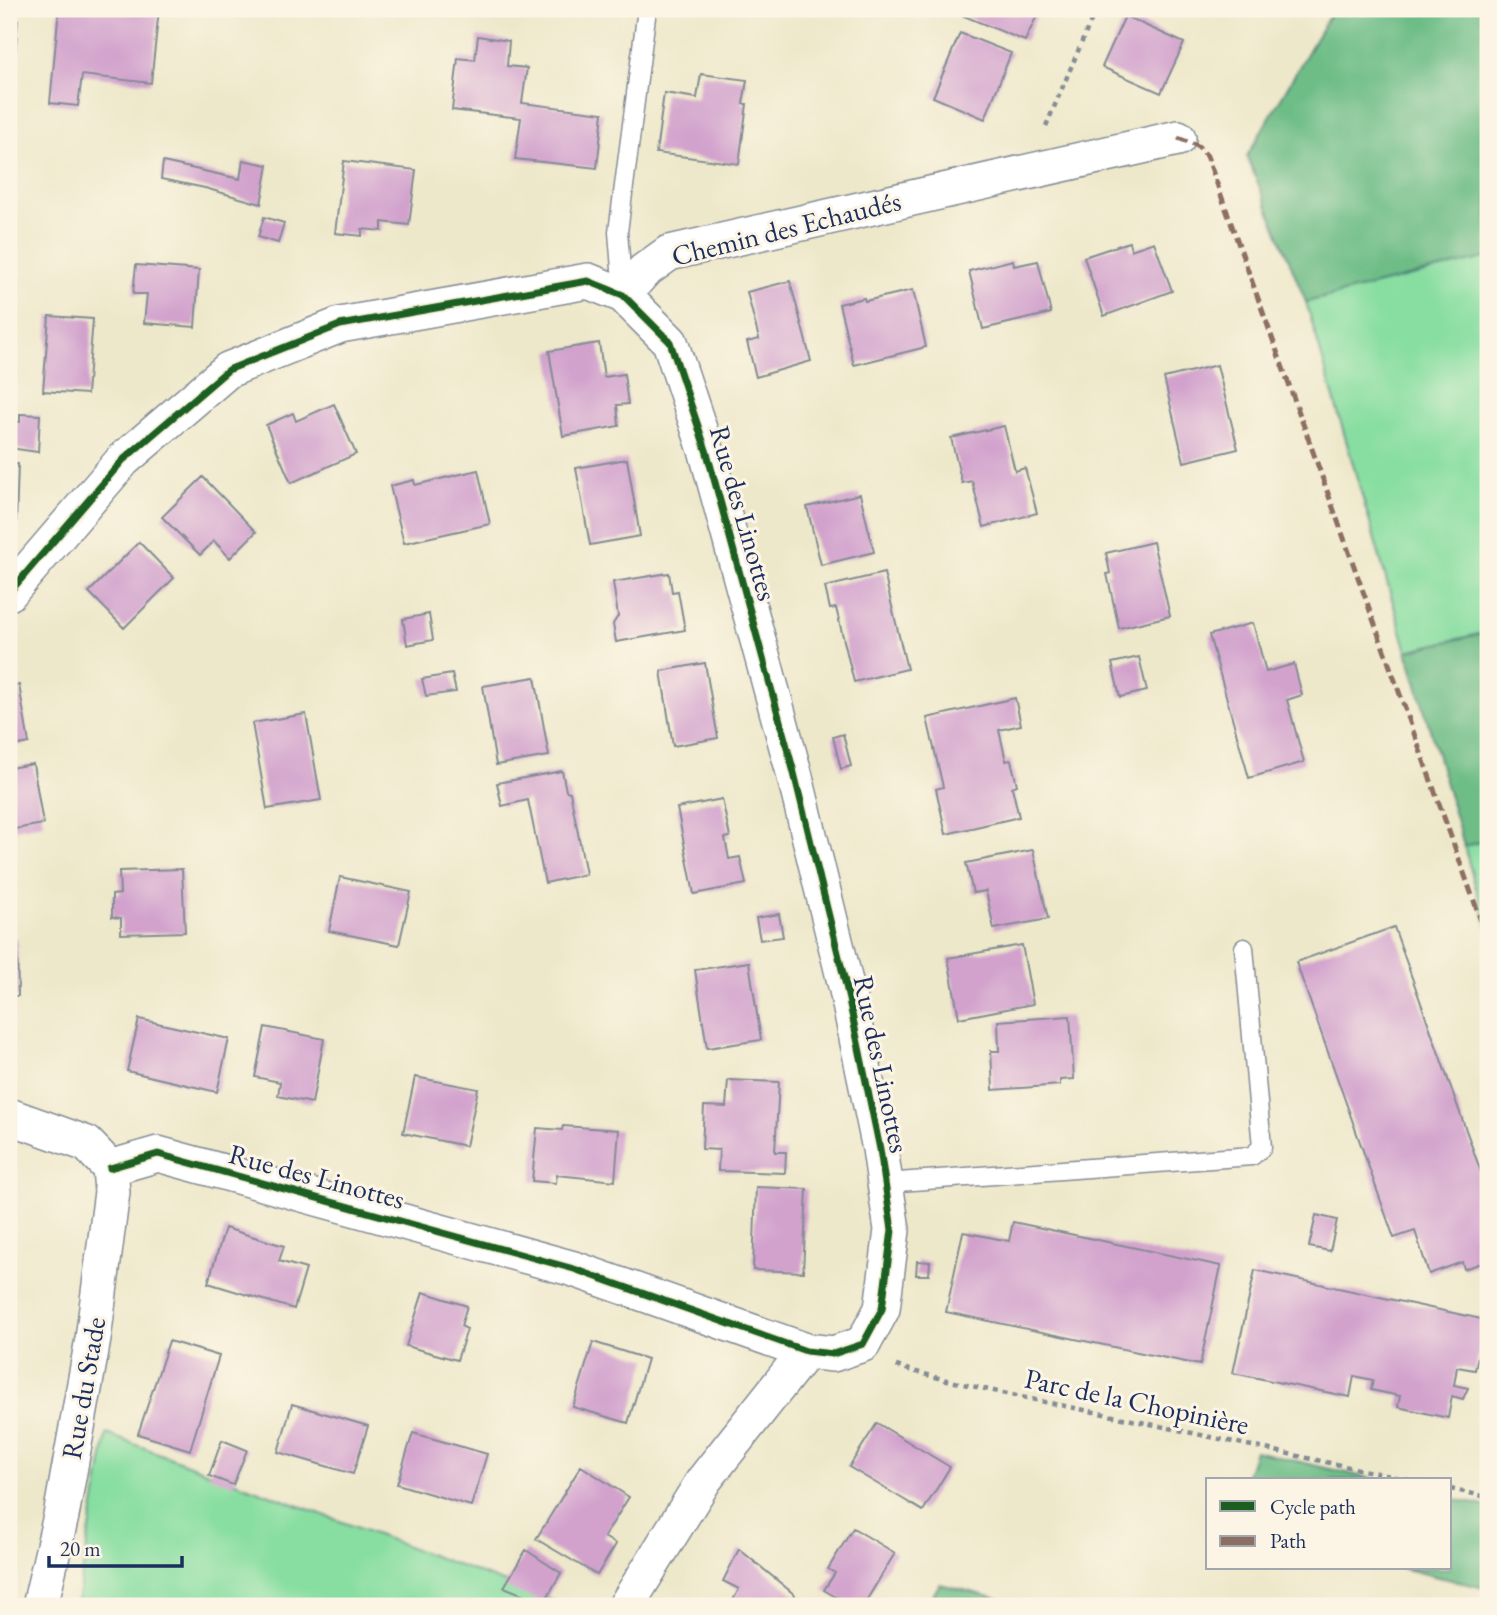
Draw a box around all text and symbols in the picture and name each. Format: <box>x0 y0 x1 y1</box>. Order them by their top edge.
street label: Chemin des Echaudés <box>668 182 904 274</box>
street label: Rue des Linottes <box>702 421 786 605</box>
street label: Rue des Linottes <box>846 972 918 1156</box>
street label: Rue des Linottes <box>225 1135 409 1217</box>
street label: Rue du Stade <box>53 1314 113 1462</box>
street label: Parc de la Chopinière <box>1022 1360 1252 1442</box>
legend <box>1206 1478 1452 1570</box>
text: Cycle path <box>1270 1493 1356 1520</box>
scale bar <box>49 1524 182 1568</box>
text: Path <box>1270 1527 1307 1554</box>
text: 20 m <box>60 1535 101 1562</box>

